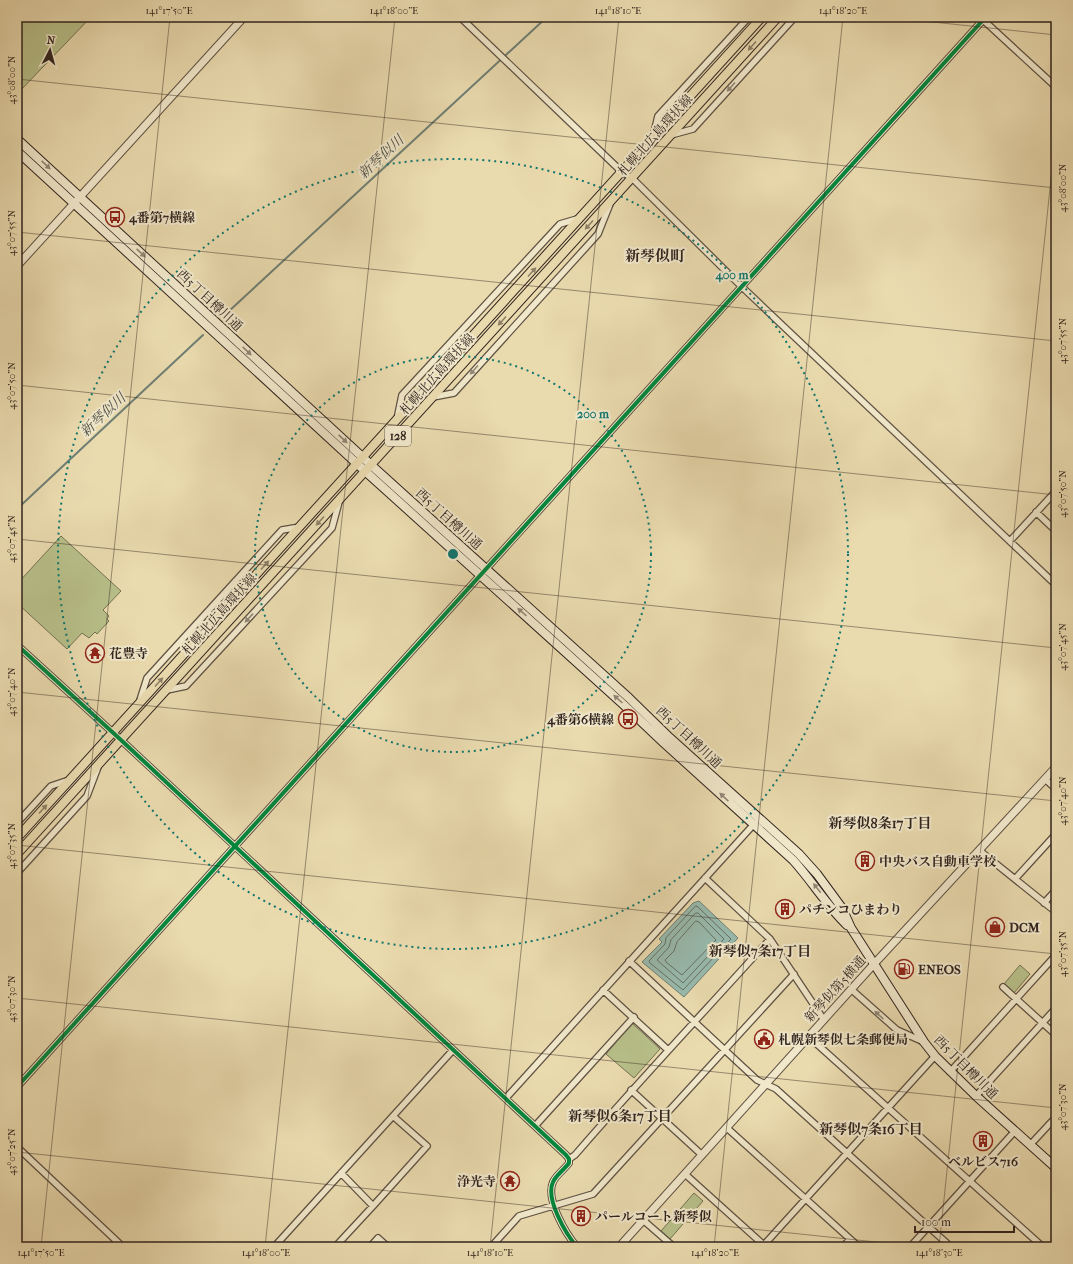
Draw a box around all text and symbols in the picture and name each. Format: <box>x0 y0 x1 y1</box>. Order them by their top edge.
text: 141°17'50"E <box>145 5 193 17</box>
text: 141°18'00"E <box>370 5 418 17</box>
text: 141°18'10"E <box>595 5 641 17</box>
text: 141°18'20"E <box>819 5 867 17</box>
north arrow <box>30 30 70 70</box>
text: N <box>46 34 56 48</box>
one-way arrow <box>747 41 757 51</box>
text: 43°08'00"N <box>6 55 18 104</box>
one-way arrow <box>726 82 736 92</box>
street label: 札幌北広島環状線 <box>615 91 695 179</box>
water label: 新琴似川 <box>355 130 409 182</box>
one-way arrow <box>41 161 51 170</box>
text: 43°08'00"N <box>1057 163 1069 212</box>
bus stop icon: 4番第7横線 <box>104 206 126 228</box>
text: 43°07'55"N <box>6 209 18 256</box>
place label: 4番第7横線 <box>128 210 195 226</box>
one-way arrow <box>585 220 594 230</box>
district label: 新琴似町 <box>625 247 685 265</box>
one-way arrow <box>136 249 147 258</box>
street label: 西5丁目樽川通 <box>174 266 246 334</box>
one-way arrow <box>527 266 536 277</box>
text: 400 m <box>715 268 749 283</box>
one-way arrow <box>497 316 506 326</box>
text: 43°07'55"N <box>1057 317 1069 364</box>
street label: 札幌北広島環状線 <box>397 330 477 418</box>
one-way arrow <box>242 346 252 356</box>
text: 43°07'50"N <box>6 362 18 410</box>
one-way arrow <box>469 365 479 375</box>
water label: 新琴似川 <box>77 388 131 440</box>
text: 200 m <box>577 407 610 421</box>
road number: 128 <box>385 426 411 446</box>
one-way arrow <box>338 434 348 444</box>
text: 43°07'50"N <box>1057 470 1069 518</box>
street label: 西5丁目樽川通 <box>413 485 485 553</box>
text: 43°07'45"N <box>6 515 18 563</box>
one-way arrow <box>316 516 325 526</box>
centre of rings <box>446 547 460 561</box>
one-way arrow <box>261 560 270 570</box>
street label: 札幌北広島環状線 <box>179 570 259 658</box>
one-way arrow <box>517 608 527 617</box>
one-way arrow <box>245 613 254 622</box>
text: 43°07'45"N <box>1057 623 1069 671</box>
temple icon: 花豊寺 <box>84 642 106 664</box>
place label: 花豊寺 <box>109 646 148 661</box>
text: 43°07'40"N <box>6 667 18 717</box>
one-way arrow <box>154 677 164 687</box>
one-way arrow <box>613 695 624 704</box>
street label: 西5丁目樽川通 <box>653 703 725 771</box>
bus stop icon: 4番第6横線 <box>617 708 639 730</box>
place label: 4番第6横線 <box>546 712 614 728</box>
text: 43°07'40"N <box>1057 776 1069 826</box>
one-way arrow <box>719 792 729 802</box>
one-way arrow <box>39 804 48 814</box>
district label: 新琴似8条17丁目 <box>829 815 931 832</box>
text: 43°07'35"N <box>6 823 18 869</box>
building icon: 中央バス自動車学校 <box>854 850 876 872</box>
place label: 中央バス自動車学校 <box>879 854 997 869</box>
one-way arrow <box>812 882 821 893</box>
building icon: パチンコひまわり <box>774 898 796 920</box>
place label: パチンコひまわり <box>799 902 902 917</box>
shop icon: DCM <box>984 916 1006 938</box>
place label: DCM <box>1009 920 1040 935</box>
text: 43°07'35"N <box>1057 931 1069 977</box>
district label: 新琴似7条17丁目 <box>709 943 811 960</box>
street label: 新琴似第5横通 <box>801 953 869 1025</box>
fuel station icon: ENEOS <box>893 958 915 980</box>
place label: ENEOS <box>918 962 961 977</box>
text: 43°07'30"N <box>6 975 18 1023</box>
one-way arrow <box>874 1010 885 1019</box>
public building icon: 札幌新琴似七条郵便局 <box>753 1028 775 1050</box>
place label: 札幌新琴似七条郵便局 <box>778 1032 908 1047</box>
street label: 西5丁目樽川通 <box>931 1032 1001 1102</box>
text: 43°07'30"N <box>1057 1083 1069 1131</box>
district label: 新琴似6条17丁目 <box>568 1108 672 1125</box>
district label: 新琴似7条16丁目 <box>819 1121 923 1138</box>
text: 43°07'25"N <box>6 1128 18 1176</box>
building icon: ベルビス716 <box>972 1130 994 1152</box>
place label: ベルビス716 <box>948 1154 1019 1169</box>
temple icon: 浄光寺 <box>499 1170 521 1192</box>
place label: 浄光寺 <box>457 1174 496 1189</box>
building icon: パールコート新琴似 <box>570 1205 592 1227</box>
scale bar <box>915 1208 1014 1234</box>
place label: パールコート新琴似 <box>595 1209 712 1224</box>
text: 100 m <box>921 1215 951 1229</box>
text: 141°17'50"E <box>17 1247 65 1259</box>
text: 141°18'00"E <box>242 1247 290 1259</box>
text: 141°18'10"E <box>467 1247 513 1259</box>
text: 141°18'20"E <box>691 1247 739 1259</box>
text: 141°18'30"E <box>915 1247 963 1259</box>

